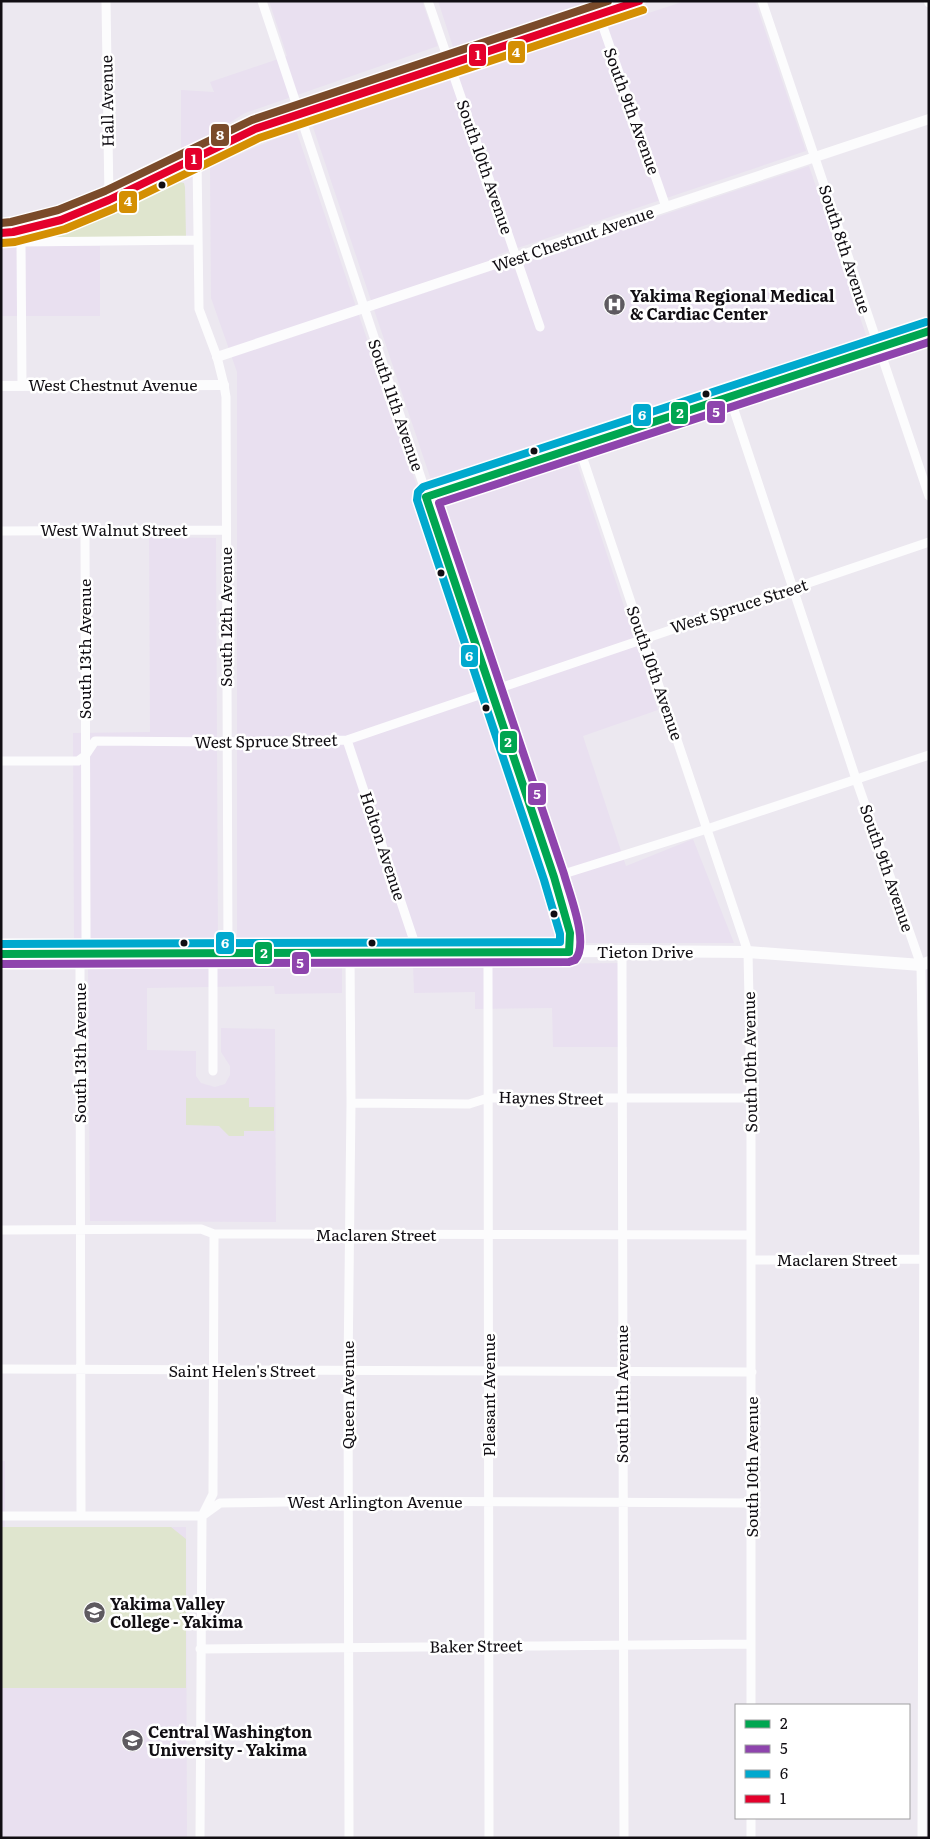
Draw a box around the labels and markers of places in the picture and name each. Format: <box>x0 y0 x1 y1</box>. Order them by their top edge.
unlabelled marker <box>157 180 167 190</box>
place label: Yakima Regional Medical & Cardiac Center <box>630 283 835 325</box>
hospital icon: Yakima Regional Medical & Cardiac Center <box>602 293 626 317</box>
unlabelled marker <box>701 389 711 399</box>
unlabelled marker <box>529 446 539 456</box>
unlabelled marker <box>436 568 446 578</box>
unlabelled marker <box>481 703 491 713</box>
unlabelled marker <box>549 909 559 919</box>
unlabelled marker <box>179 938 189 948</box>
unlabelled marker <box>367 938 377 948</box>
place label: Yakima Valley College - Yakima <box>110 1591 244 1633</box>
school or university icon: Yakima Valley College - Yakima <box>82 1601 106 1625</box>
place label: Central Washington University - Yakima <box>148 1719 312 1761</box>
school or university icon: Central Washington University - Yakima <box>120 1729 144 1753</box>

